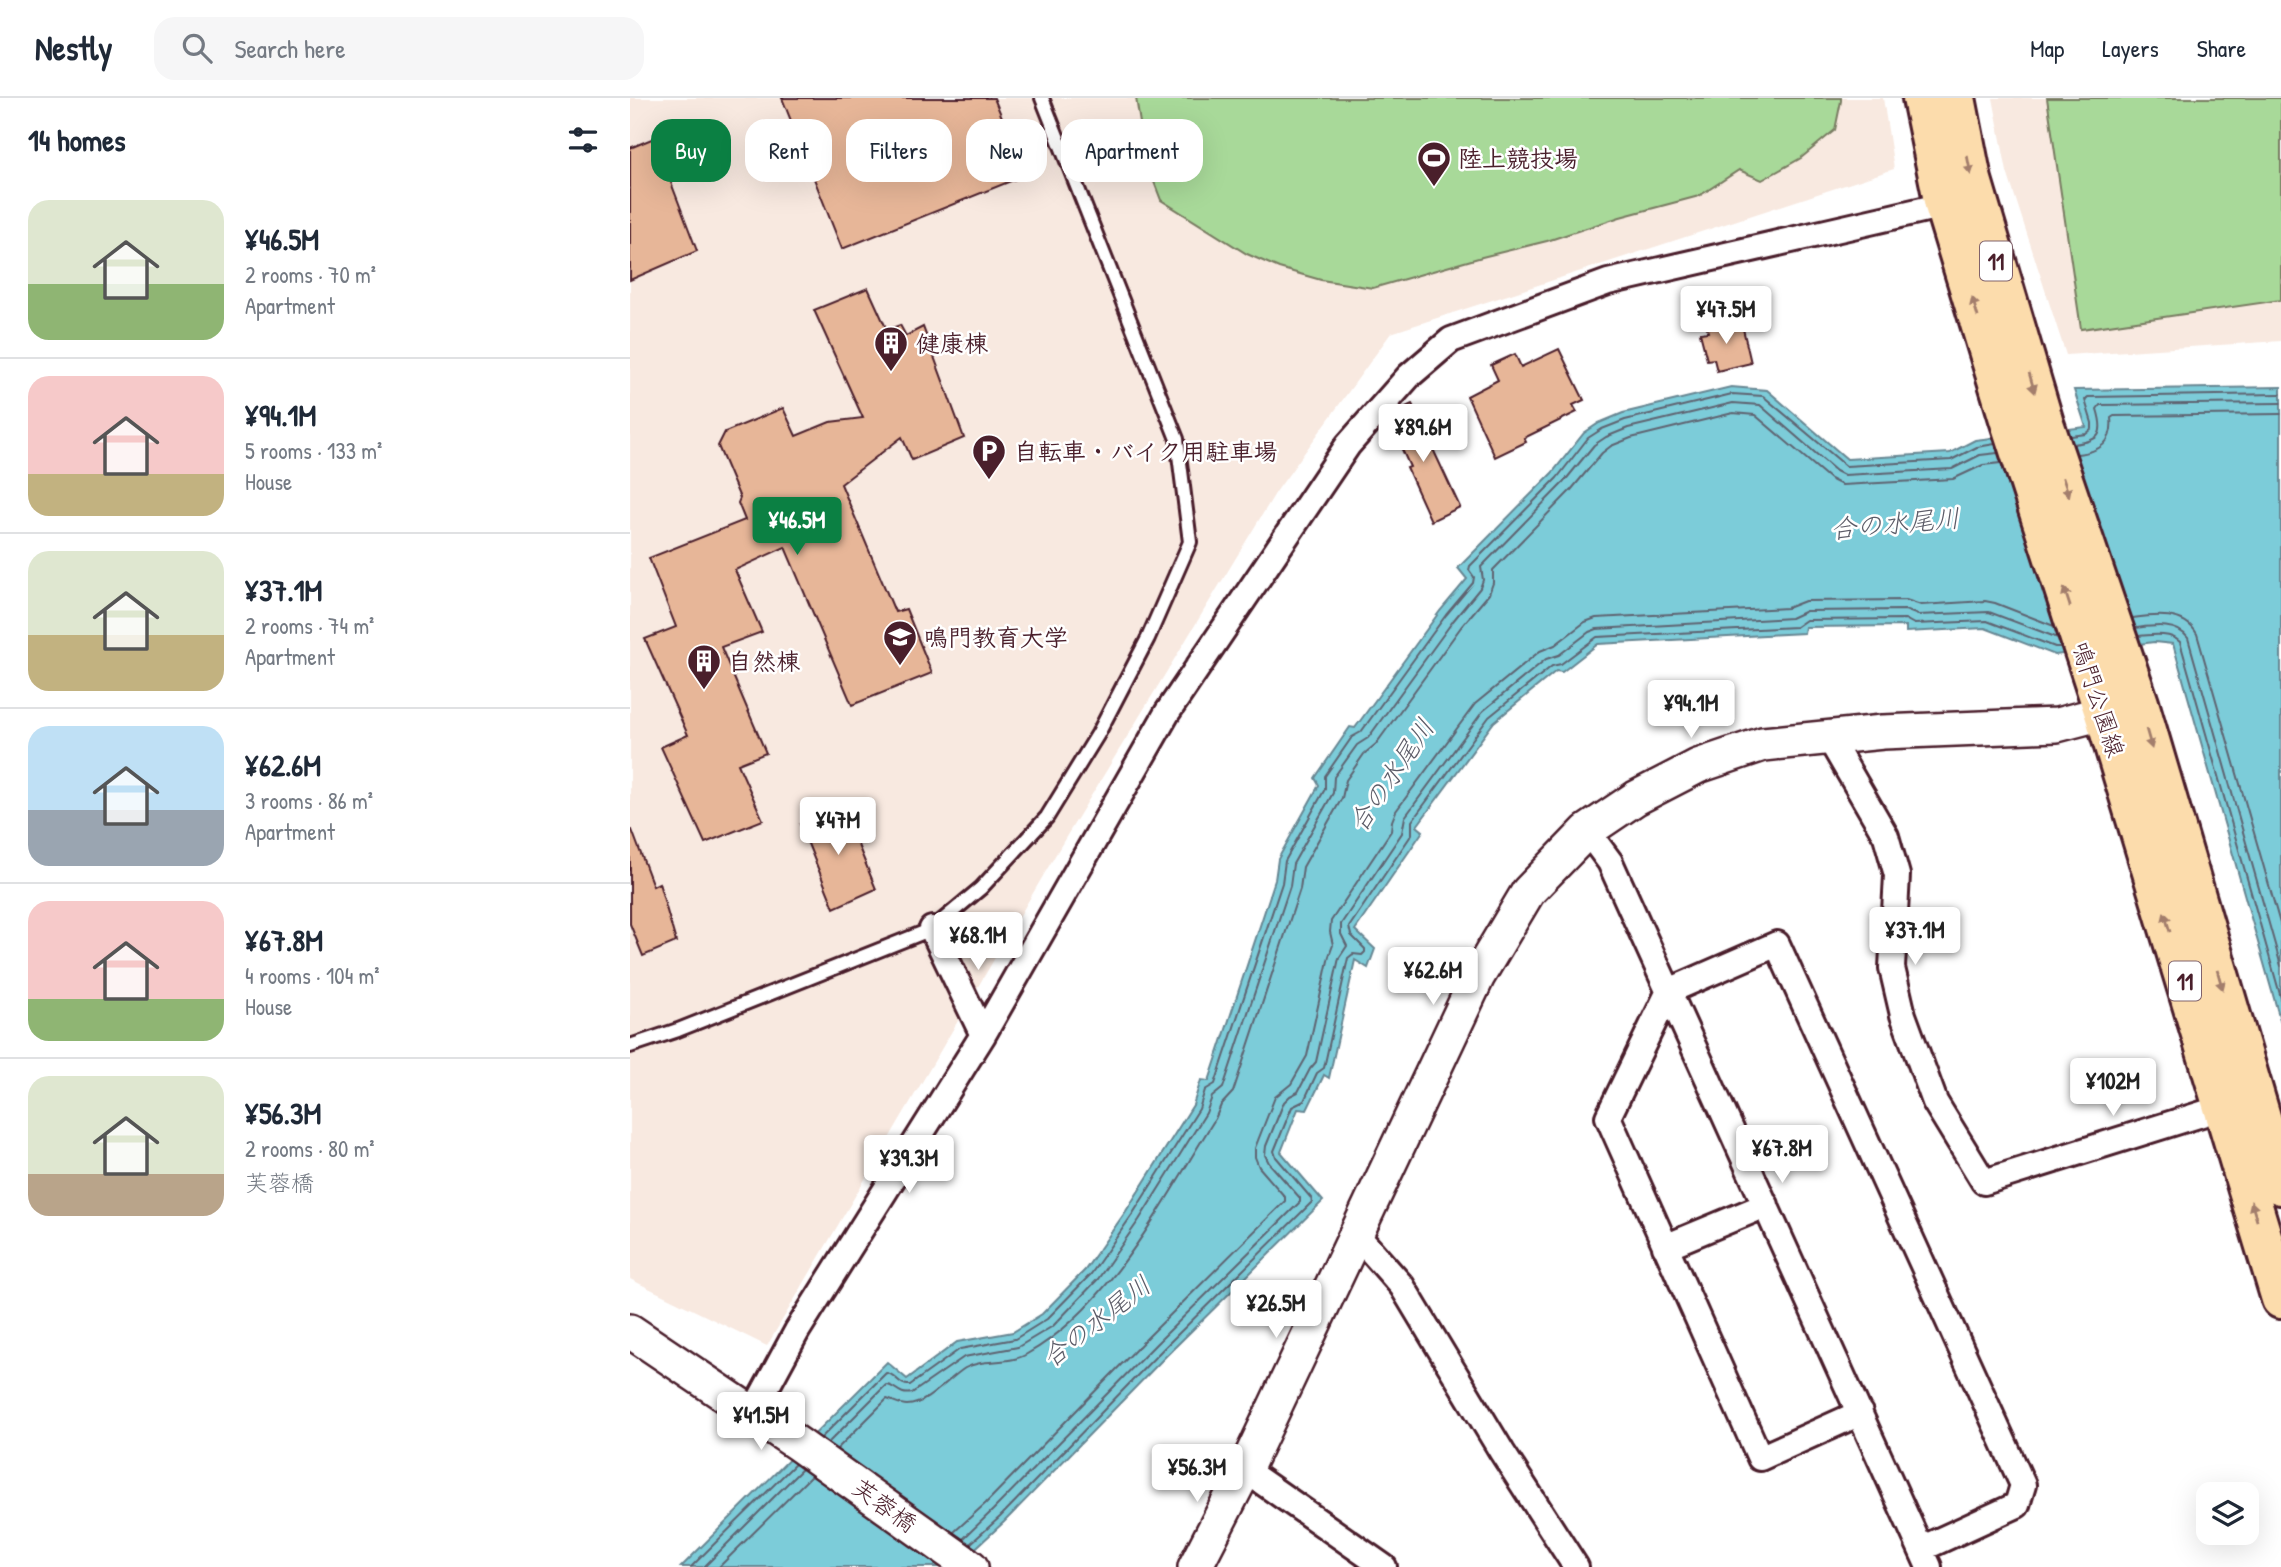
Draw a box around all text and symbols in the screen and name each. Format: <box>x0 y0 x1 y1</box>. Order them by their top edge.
search box <box>154 17 644 80</box>
text: Nestly <box>35 26 112 70</box>
icon: search <box>178 29 216 67</box>
text: Search here <box>234 31 346 66</box>
text: Map <box>2030 32 2064 64</box>
text: Layers <box>2102 32 2159 64</box>
text: Share <box>2197 32 2246 64</box>
chip: Buy <box>651 119 731 182</box>
chip: Rent <box>745 119 832 182</box>
chip: Filters <box>846 119 952 182</box>
chip: New <box>966 119 1047 182</box>
chip: Apartment <box>1061 119 1203 182</box>
text: 14 homes <box>28 120 126 160</box>
icon: filters <box>564 121 602 159</box>
sports icon: 陸上競技場 <box>1415 139 1453 188</box>
place label: 陸上競技場 <box>1458 142 1578 174</box>
one-way arrow <box>1964 154 1975 176</box>
text: ¥46.5M <box>245 219 319 259</box>
icon: home <box>84 228 168 312</box>
road number: 11 <box>1980 242 2012 280</box>
text: 2 rooms · 70 m² <box>245 259 376 290</box>
pin: ¥47.5M <box>1669 286 1783 346</box>
text: Apartment <box>245 290 335 321</box>
text: ¥47.5M <box>1696 293 1756 324</box>
one-way arrow <box>1969 296 1979 317</box>
building icon: 健康棟 <box>872 324 910 373</box>
place label: 健康棟 <box>916 327 989 359</box>
one-way arrow <box>2028 373 2038 394</box>
text: ¥94.1M <box>245 395 316 435</box>
icon: home <box>84 404 168 488</box>
pin: ¥89.6M <box>1366 404 1480 464</box>
text: ¥89.6M <box>1395 411 1451 442</box>
parking icon: 自転車・バイク用駐車場 <box>970 432 1008 481</box>
text: 5 rooms · 133 m² <box>245 435 382 466</box>
place label: 自転車・バイク用駐車場 <box>1014 435 1278 467</box>
text: House <box>245 466 292 497</box>
one-way arrow <box>2061 477 2072 498</box>
pin: ¥46.5M <box>740 498 854 557</box>
water label: 合の水尾川 <box>1829 500 1961 546</box>
text: ¥46.5M <box>769 504 825 535</box>
text: ¥37.1M <box>245 570 322 610</box>
icon: home <box>84 579 168 663</box>
one-way arrow <box>2061 587 2071 608</box>
text: 2 rooms · 74 m² <box>245 610 374 641</box>
school or university icon: 鳴門教育大学 <box>881 618 919 667</box>
place label: 鳴門教育大学 <box>924 621 1068 653</box>
street label: 鳴門公園線 <box>2065 637 2133 761</box>
text: Apartment <box>245 641 335 672</box>
building icon: 自然棟 <box>685 642 723 691</box>
place label: 自然棟 <box>728 645 801 677</box>
pin: ¥94.1M <box>1634 680 1748 740</box>
text: ¥94.1M <box>1664 687 1718 718</box>
water label: 合の水尾川 <box>1340 711 1442 839</box>
one-way arrow <box>2144 728 2155 750</box>
text: ¥62.6M <box>245 745 321 785</box>
icon: home <box>84 754 168 838</box>
text: 3 rooms · 86 m² <box>245 785 373 816</box>
pin: ¥47M <box>797 798 879 857</box>
text: ¥47M <box>816 804 860 835</box>
text: Apartment <box>245 816 335 847</box>
pin: ¥37.1M <box>1858 908 1972 967</box>
pin: ¥68.1M <box>921 912 1035 972</box>
one-way arrow <box>2162 912 2172 933</box>
text: ¥37.1M <box>1885 914 1945 945</box>
text: ¥68.1M <box>950 919 1006 950</box>
text: ¥67.8M <box>245 920 323 960</box>
icon: home <box>84 929 168 1013</box>
pin: ¥62.6M <box>1376 948 1490 1007</box>
text: ¥62.6M <box>1404 954 1462 985</box>
text: 4 rooms · 104 m² <box>245 960 379 991</box>
road number: 11 <box>2169 961 2201 1000</box>
one-way arrow <box>2215 970 2226 992</box>
text: House <box>245 991 292 1022</box>
pin: ¥102M <box>2064 1058 2162 1118</box>
text: ¥102M <box>2086 1065 2140 1096</box>
text: ¥56.3M <box>245 1093 321 1133</box>
icon: home <box>84 1104 168 1188</box>
pin: ¥67.8M <box>1725 1126 1839 1185</box>
text: ¥67.8M <box>1752 1132 1812 1163</box>
text: 2 rooms · 80 m² <box>245 1133 375 1164</box>
pin: ¥39.3M <box>852 1136 966 1195</box>
text: ¥39.3M <box>880 1142 938 1173</box>
text: 芙蓉橋 <box>245 1167 314 1198</box>
one-way arrow <box>2249 1200 2259 1221</box>
water label: 合の水尾川 <box>1034 1267 1158 1375</box>
pin: ¥26.5M <box>1219 1280 1333 1340</box>
text: ¥26.5M <box>1247 1287 1305 1318</box>
pin: ¥41.5M <box>704 1392 818 1452</box>
text: ¥41.5M <box>733 1399 789 1430</box>
pin: ¥56.3M <box>1140 1444 1254 1504</box>
text: ¥56.3M <box>1168 1451 1226 1482</box>
street label: 芙蓉橋 <box>846 1471 924 1539</box>
map controls <box>2196 1482 2259 1545</box>
button: layers <box>2196 1482 2259 1545</box>

